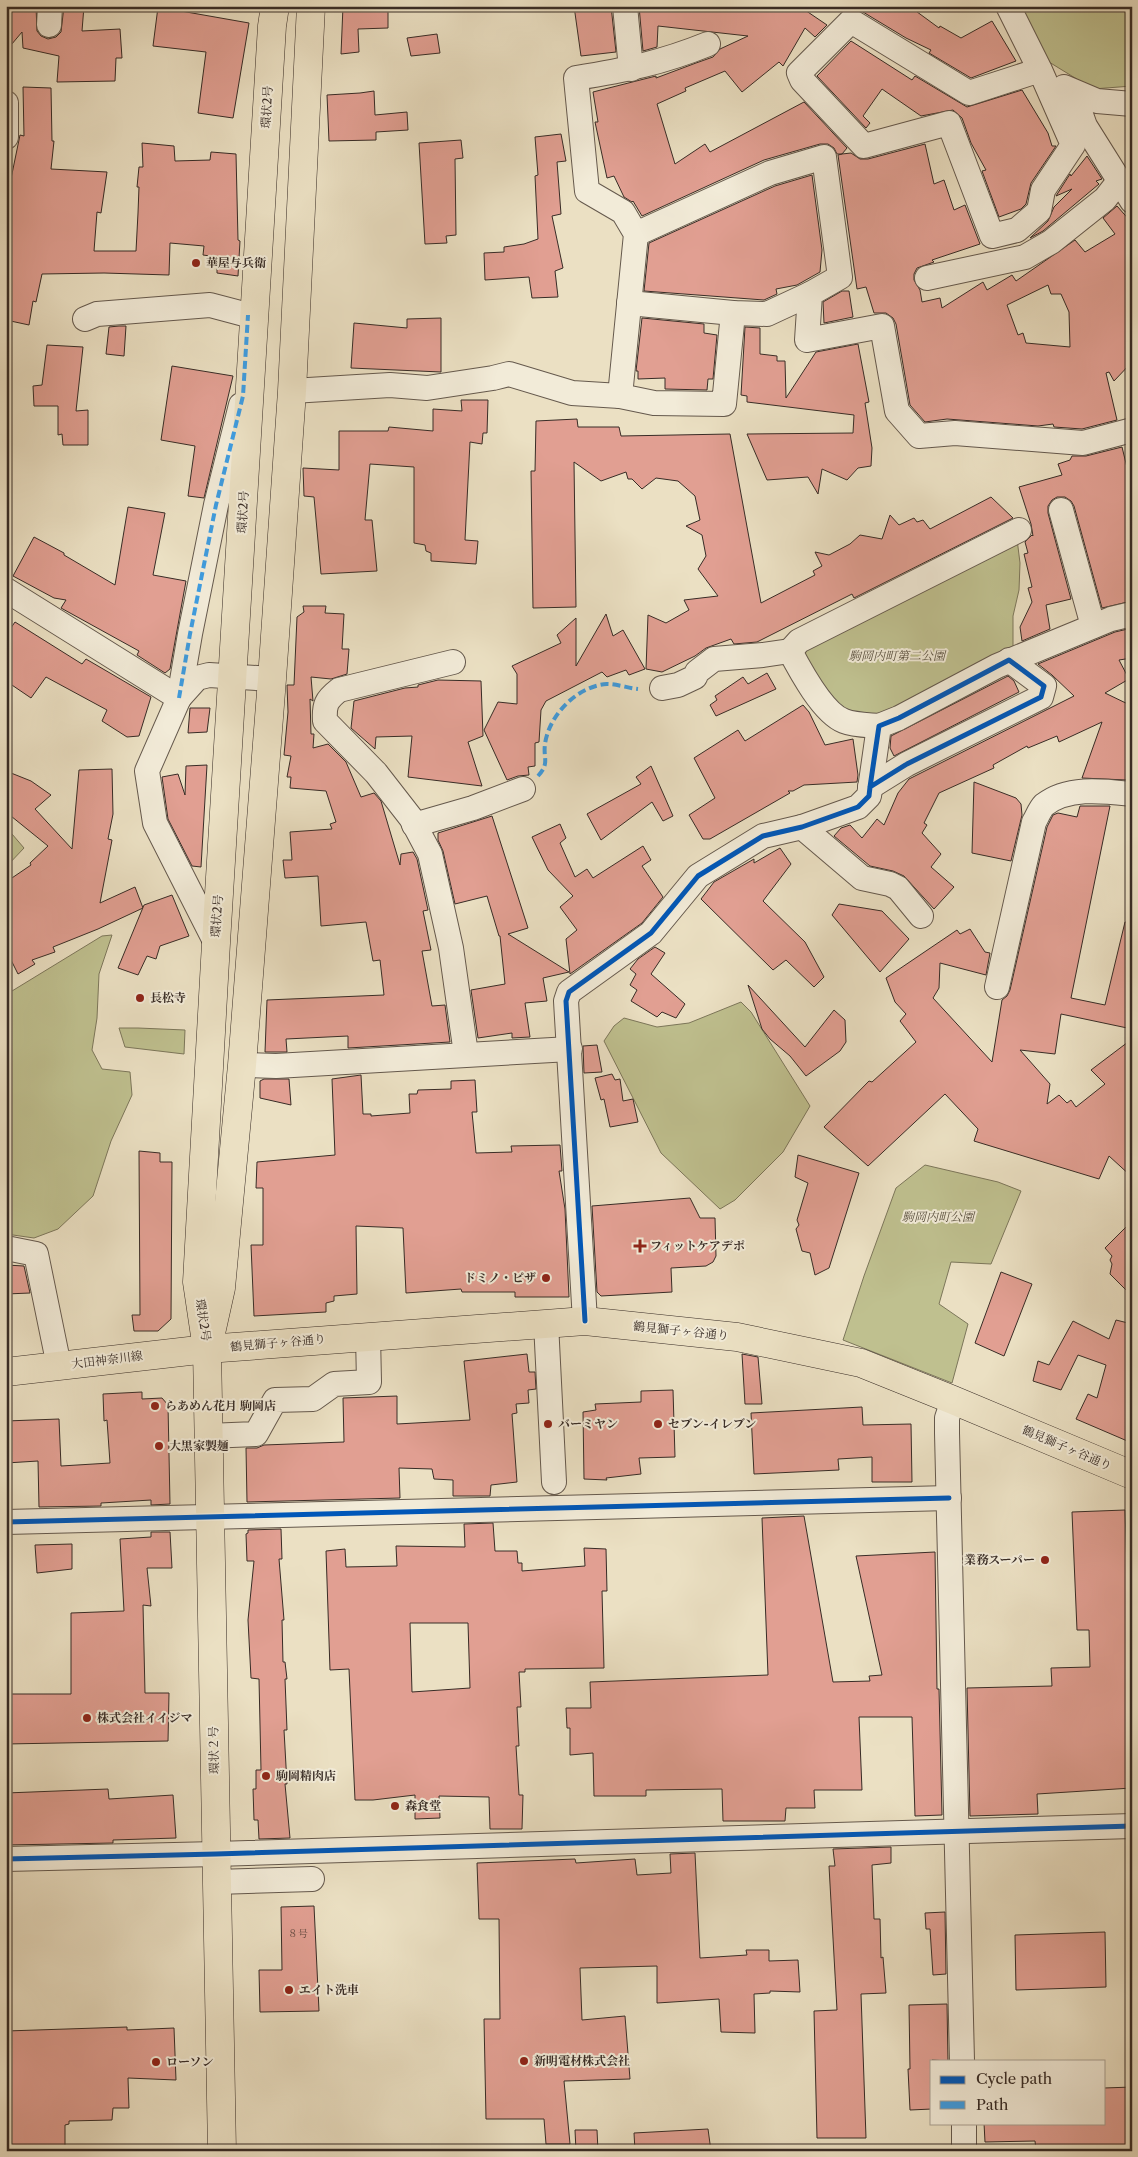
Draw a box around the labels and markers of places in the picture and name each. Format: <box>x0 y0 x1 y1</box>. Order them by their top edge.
place label: 華屋与兵衛 <box>206 255 267 270</box>
marker: 華屋与兵衛 <box>190 257 202 269</box>
place label: 長松寺 <box>150 990 186 1005</box>
marker: 長松寺 <box>134 992 146 1004</box>
place label: フィットケアデポ <box>650 1238 745 1253</box>
marker: フィットケアデポ <box>634 1240 646 1252</box>
place label: ドミノ・ピザ <box>464 1270 536 1285</box>
marker: ドミノ・ピザ <box>540 1272 552 1284</box>
place label: らあめん花月 駒岡店 <box>165 1398 276 1413</box>
marker: らあめん花月 駒岡店 <box>149 1400 161 1412</box>
place label: バーミヤン <box>558 1416 618 1431</box>
place label: セブン-イレブン <box>668 1416 756 1431</box>
marker: バーミヤン <box>542 1418 554 1430</box>
marker: セブン-イレブン <box>652 1418 664 1430</box>
place label: 大黒家製麺 <box>169 1438 229 1453</box>
marker: 大黒家製麺 <box>153 1440 165 1452</box>
place label: 業務スーパー <box>964 1552 1035 1567</box>
marker: 業務スーパー <box>1039 1554 1051 1566</box>
place label: 株式会社イイジマ <box>97 1710 192 1725</box>
marker: 株式会社イイジマ <box>81 1712 93 1724</box>
place label: 駒岡精肉店 <box>276 1768 336 1783</box>
marker: 駒岡精肉店 <box>260 1770 272 1782</box>
place label: 森食堂 <box>405 1798 441 1813</box>
marker: 森食堂 <box>389 1800 401 1812</box>
place label: エイト洗車 <box>299 1982 359 1997</box>
marker: エイト洗車 <box>283 1984 295 1996</box>
place label: 新明電材株式会社 <box>534 2053 630 2068</box>
place label: ローソン <box>166 2054 214 2069</box>
marker: 新明電材株式会社 <box>518 2055 530 2067</box>
marker: ローソン <box>150 2056 162 2068</box>

